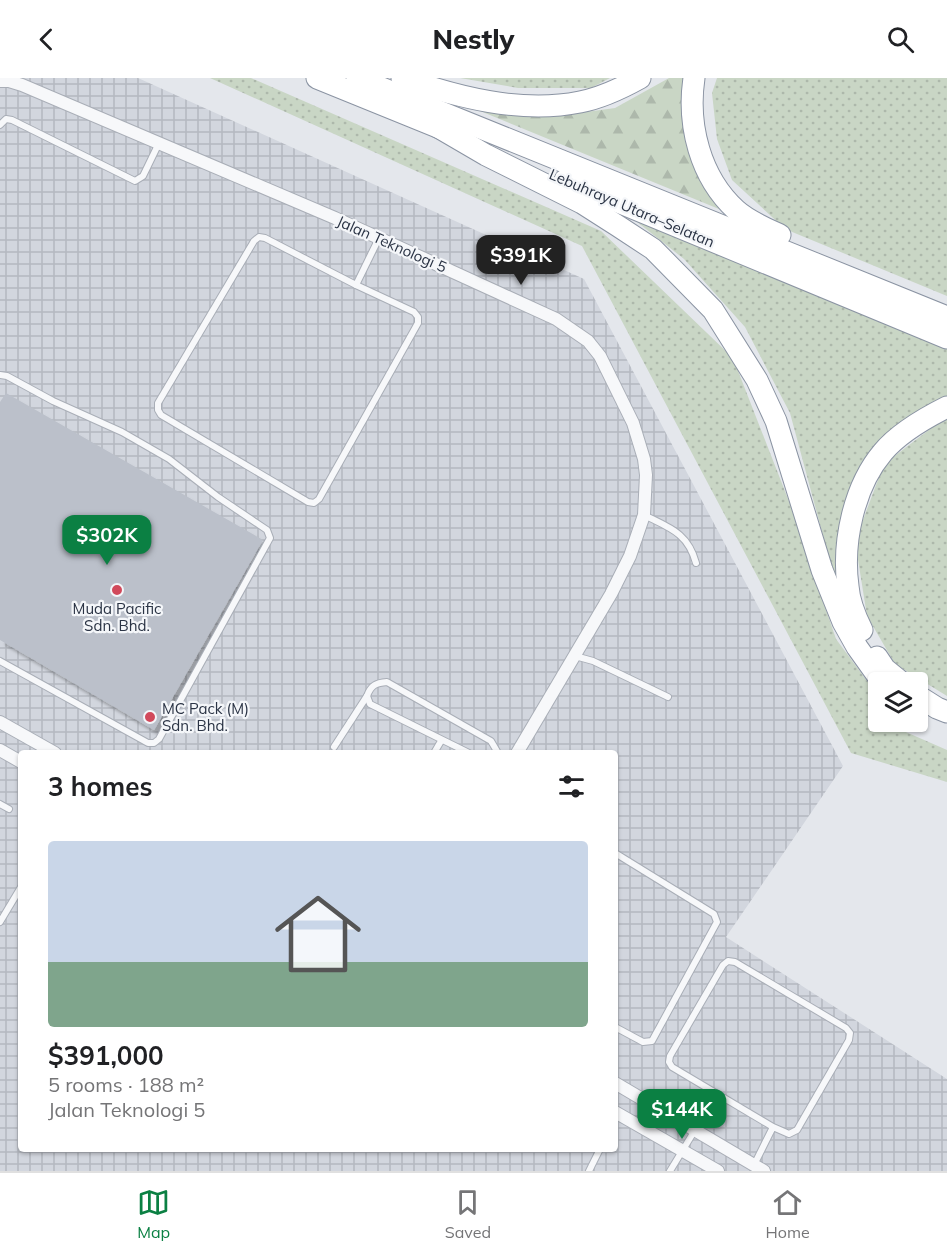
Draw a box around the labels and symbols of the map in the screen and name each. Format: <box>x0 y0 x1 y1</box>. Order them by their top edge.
street label: Lebuhraya Utara–Selatan <box>546 165 718 251</box>
street label: Jalan Teknologi 5 <box>334 211 450 277</box>
pin: $391K <box>479 235 563 286</box>
pin: $302K <box>65 515 149 566</box>
marker: Muda Pacific Sdn. Bhd. <box>110 583 124 597</box>
place label: Muda Pacific Sdn. Bhd. <box>73 599 161 635</box>
place label: MC Pack (M) Sdn. Bhd. <box>162 699 249 735</box>
marker: MC Pack (M) Sdn. Bhd. <box>143 710 157 724</box>
pin: $144K <box>640 1089 724 1140</box>

